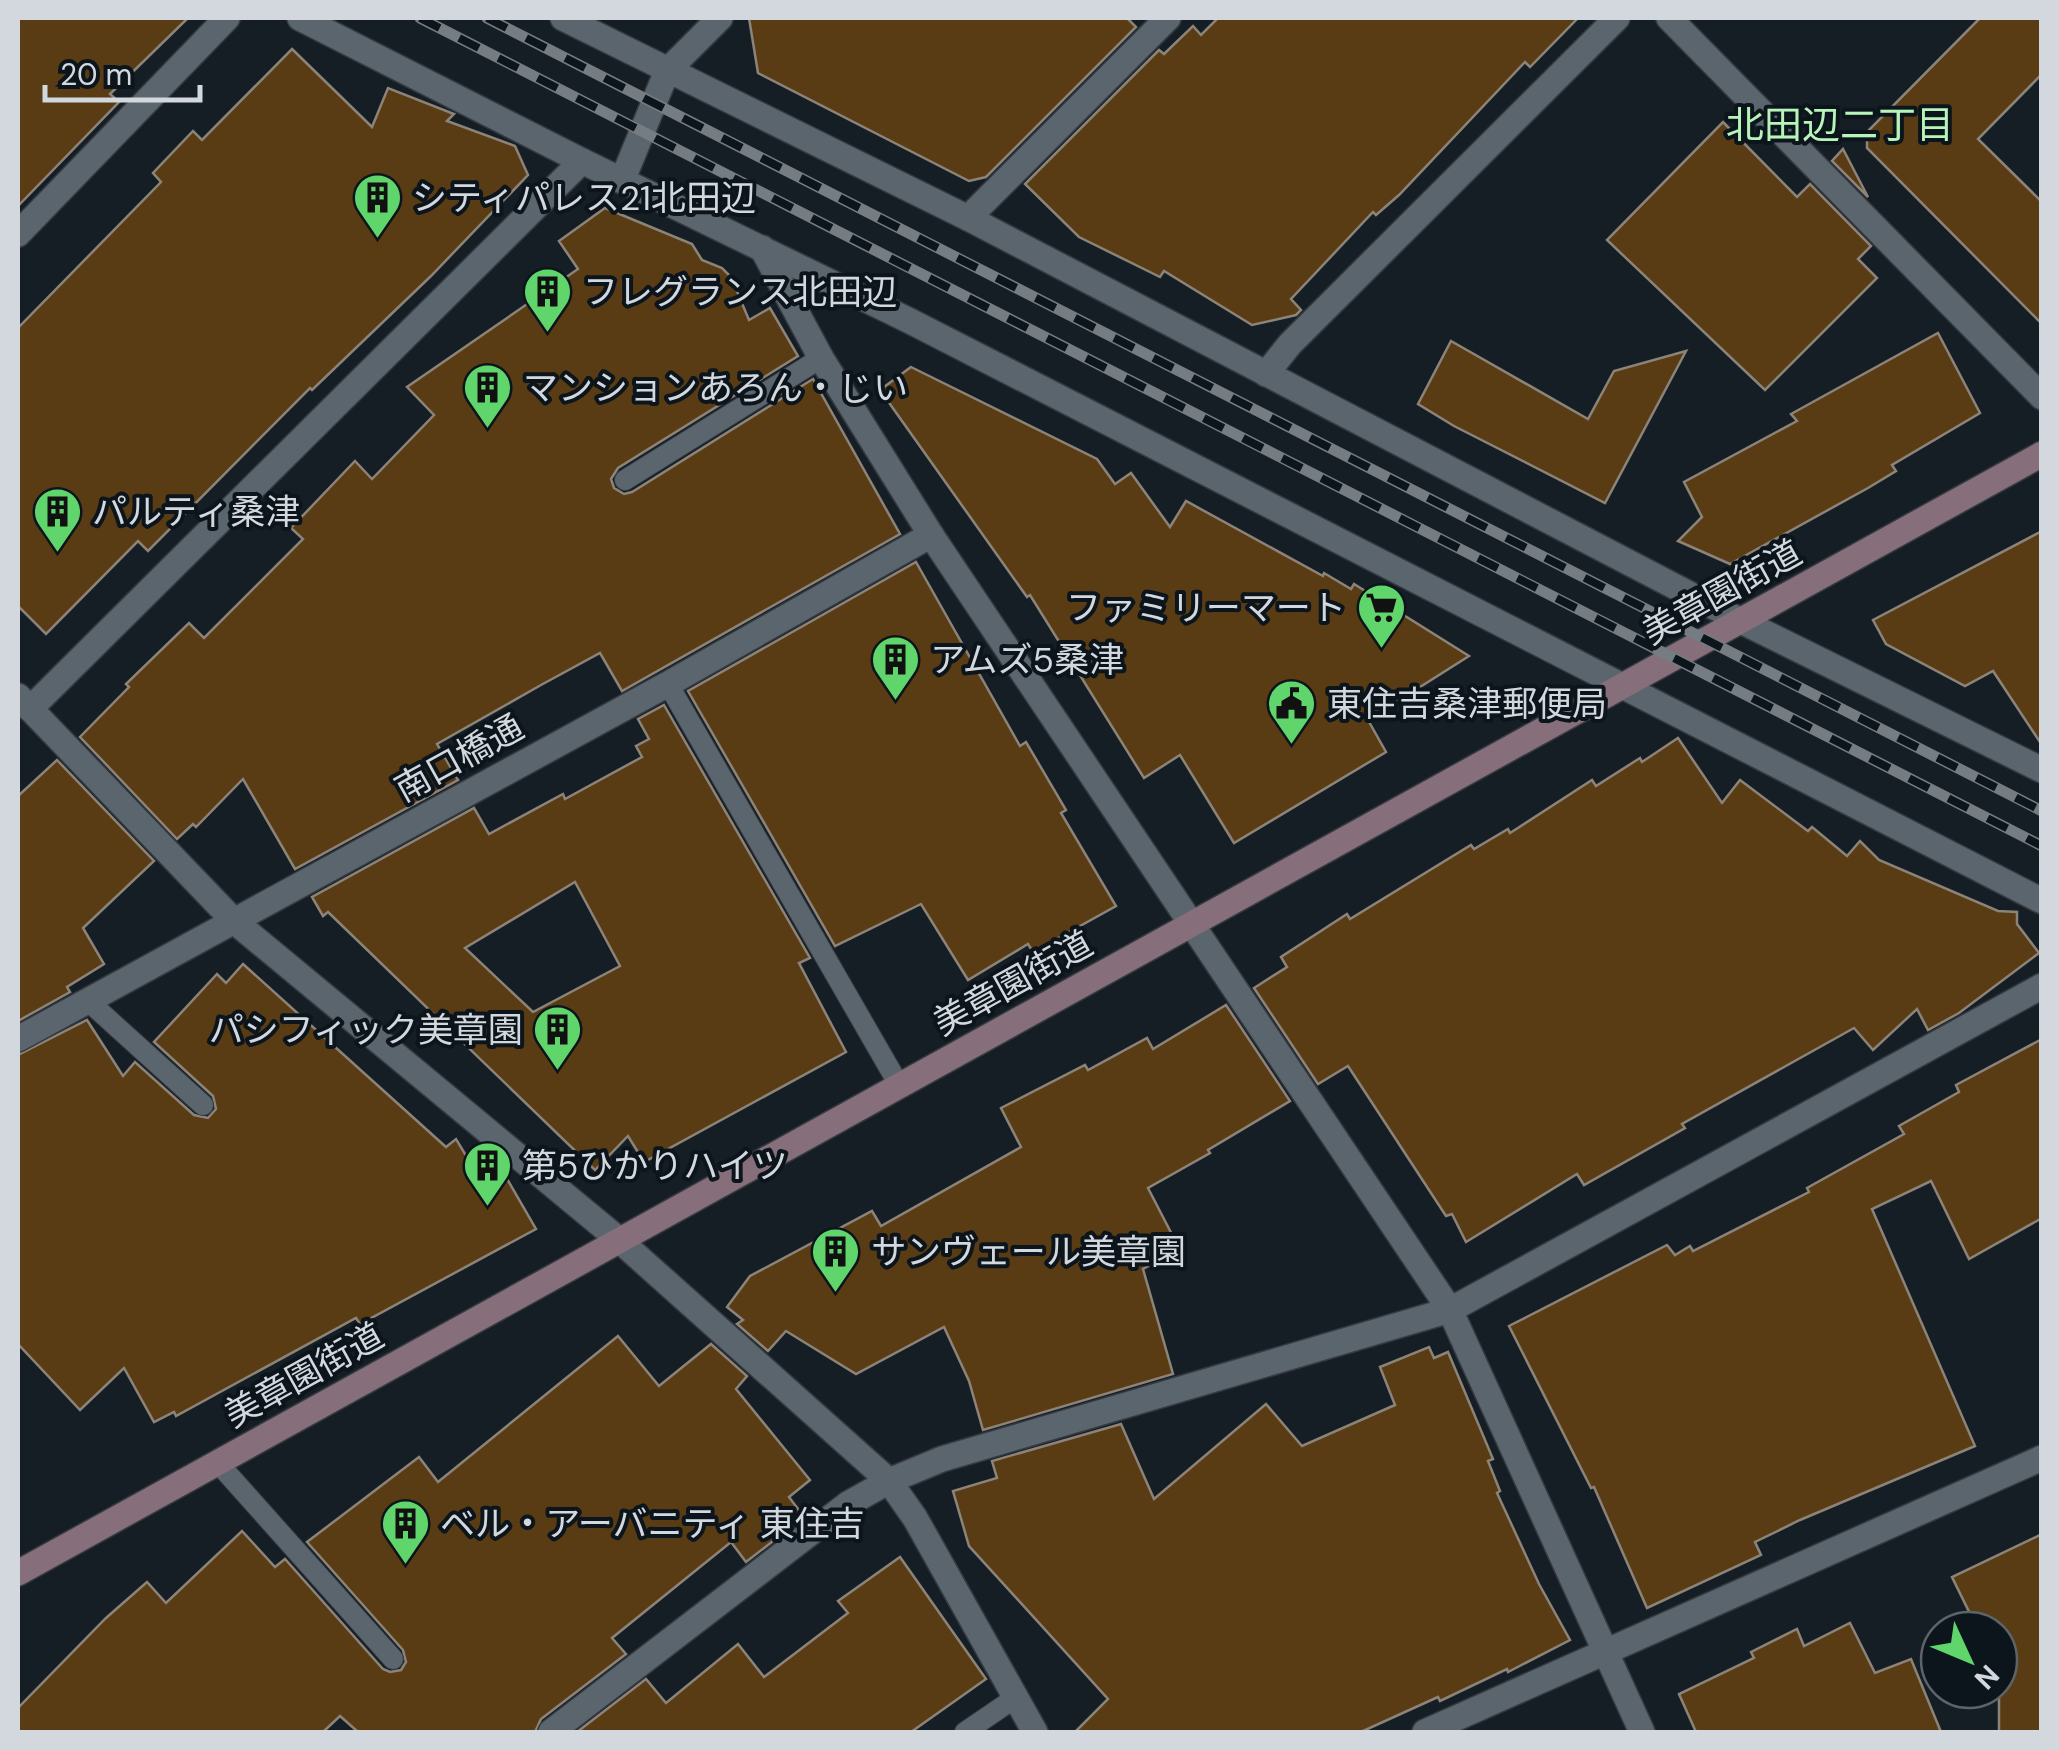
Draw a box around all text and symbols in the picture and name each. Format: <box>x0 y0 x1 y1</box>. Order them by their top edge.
scale bar <box>45 40 200 102</box>
text: 20 m <box>60 55 132 94</box>
district label: 北田辺二丁目 <box>1726 100 1954 150</box>
building icon: シティパレス21北田辺 <box>351 172 403 240</box>
place label: シティパレス21北田辺 <box>412 175 756 221</box>
building icon: フレグランス北田辺 <box>522 266 574 334</box>
place label: フレグランス北田辺 <box>583 269 897 315</box>
building icon: マンションあろん・じい <box>462 362 514 430</box>
place label: マンションあろん・じい <box>523 365 908 411</box>
building icon: パルティ桑津 <box>31 486 83 554</box>
place label: パルティ桑津 <box>92 489 300 535</box>
street label: 美章園街道 <box>1634 529 1810 655</box>
supermarket icon: ファミリーマート <box>1355 582 1407 650</box>
place label: ファミリーマート <box>1066 585 1346 631</box>
building icon: アムズ5桑津 <box>869 634 921 702</box>
place label: アムズ5桑津 <box>930 637 1124 683</box>
public building icon: 東住吉桑津郵便局 <box>1266 678 1318 746</box>
place label: 東住吉桑津郵便局 <box>1327 681 1607 727</box>
street label: 南口橋通 <box>387 704 531 812</box>
street label: 美章園街道 <box>925 920 1101 1046</box>
building icon: パシフィック美章園 <box>532 1004 584 1072</box>
place label: パシフィック美章園 <box>209 1007 523 1053</box>
building icon: 第5ひかりハイツ <box>461 1140 513 1208</box>
place label: 第5ひかりハイツ <box>522 1143 788 1189</box>
building icon: サンヴェール美章園 <box>810 1226 862 1294</box>
place label: サンヴェール美章園 <box>871 1229 1186 1275</box>
street label: 美章園街道 <box>216 1312 392 1438</box>
building icon: ベル・アーバニティ 東住吉 <box>379 1498 431 1566</box>
place label: ベル・アーバニティ 東住吉 <box>440 1501 865 1547</box>
north arrow <box>1919 1610 2019 1710</box>
text: N <box>1966 1657 2007 1697</box>

